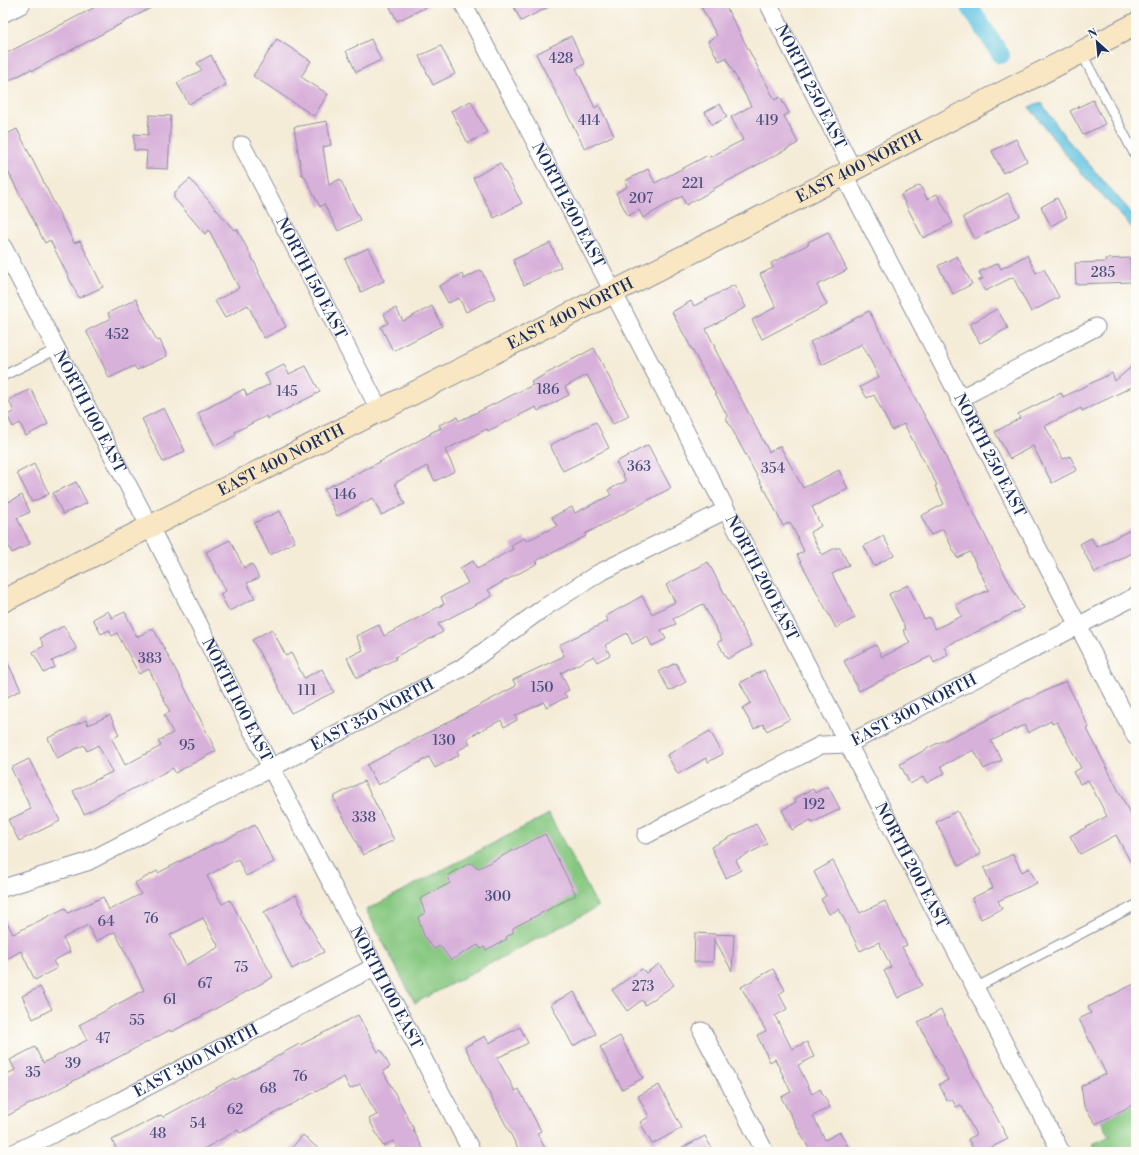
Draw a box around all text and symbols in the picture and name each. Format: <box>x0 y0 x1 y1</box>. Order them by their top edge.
street label: NORTH 250 EAST <box>771 21 851 152</box>
north arrow <box>1077 22 1117 62</box>
text: N <box>1086 26 1100 42</box>
house number: 428 <box>549 50 573 68</box>
house number: 414 <box>578 112 600 130</box>
house number: 419 <box>756 112 778 130</box>
street label: EAST 400 NORTH <box>793 126 926 207</box>
street label: NORTH 200 EAST <box>527 139 609 271</box>
house number: 221 <box>682 175 704 193</box>
house number: 207 <box>629 190 653 208</box>
street label: NORTH 150 EAST <box>271 214 351 342</box>
house number: 285 <box>1091 264 1115 282</box>
street label: EAST 400 NORTH <box>504 273 637 354</box>
house number: 452 <box>105 326 129 344</box>
street label: NORTH 100 EAST <box>49 347 130 476</box>
house number: 186 <box>537 381 560 399</box>
house number: 145 <box>276 383 298 401</box>
street label: NORTH 250 EAST <box>949 390 1030 521</box>
street label: EAST 400 NORTH <box>215 420 348 500</box>
house number: 363 <box>627 458 651 476</box>
house number: 354 <box>761 460 785 478</box>
house number: 146 <box>334 486 357 504</box>
street label: NORTH 200 EAST <box>721 512 803 644</box>
street label: NORTH 100 EAST <box>198 635 276 765</box>
house number: 383 <box>138 650 162 668</box>
street label: EAST 300 NORTH <box>848 670 980 751</box>
street label: EAST 350 NORTH <box>307 674 438 755</box>
house number: 150 <box>530 679 554 697</box>
house number: 111 <box>298 682 317 700</box>
house number: 130 <box>432 732 456 750</box>
house number: 95 <box>179 737 195 755</box>
house number: 192 <box>803 796 825 814</box>
street label: NORTH 200 EAST <box>870 799 952 931</box>
house number: 338 <box>352 809 376 827</box>
house number: 300 <box>485 888 511 906</box>
house number: 76 <box>143 910 159 928</box>
house number: 64 <box>97 913 115 931</box>
street label: NORTH 100 EAST <box>346 923 426 1053</box>
house number: 75 <box>234 959 249 977</box>
house number: 67 <box>198 975 212 993</box>
house number: 273 <box>632 978 655 996</box>
house number: 61 <box>163 991 177 1009</box>
house number: 55 <box>129 1012 145 1030</box>
street label: EAST 300 NORTH <box>130 1020 262 1102</box>
house number: 47 <box>96 1030 110 1048</box>
house number: 39 <box>65 1055 81 1073</box>
house number: 35 <box>25 1064 41 1082</box>
house number: 76 <box>292 1068 308 1086</box>
house number: 68 <box>259 1080 277 1098</box>
house number: 62 <box>227 1101 243 1119</box>
house number: 54 <box>190 1115 206 1133</box>
house number: 48 <box>150 1125 166 1143</box>

